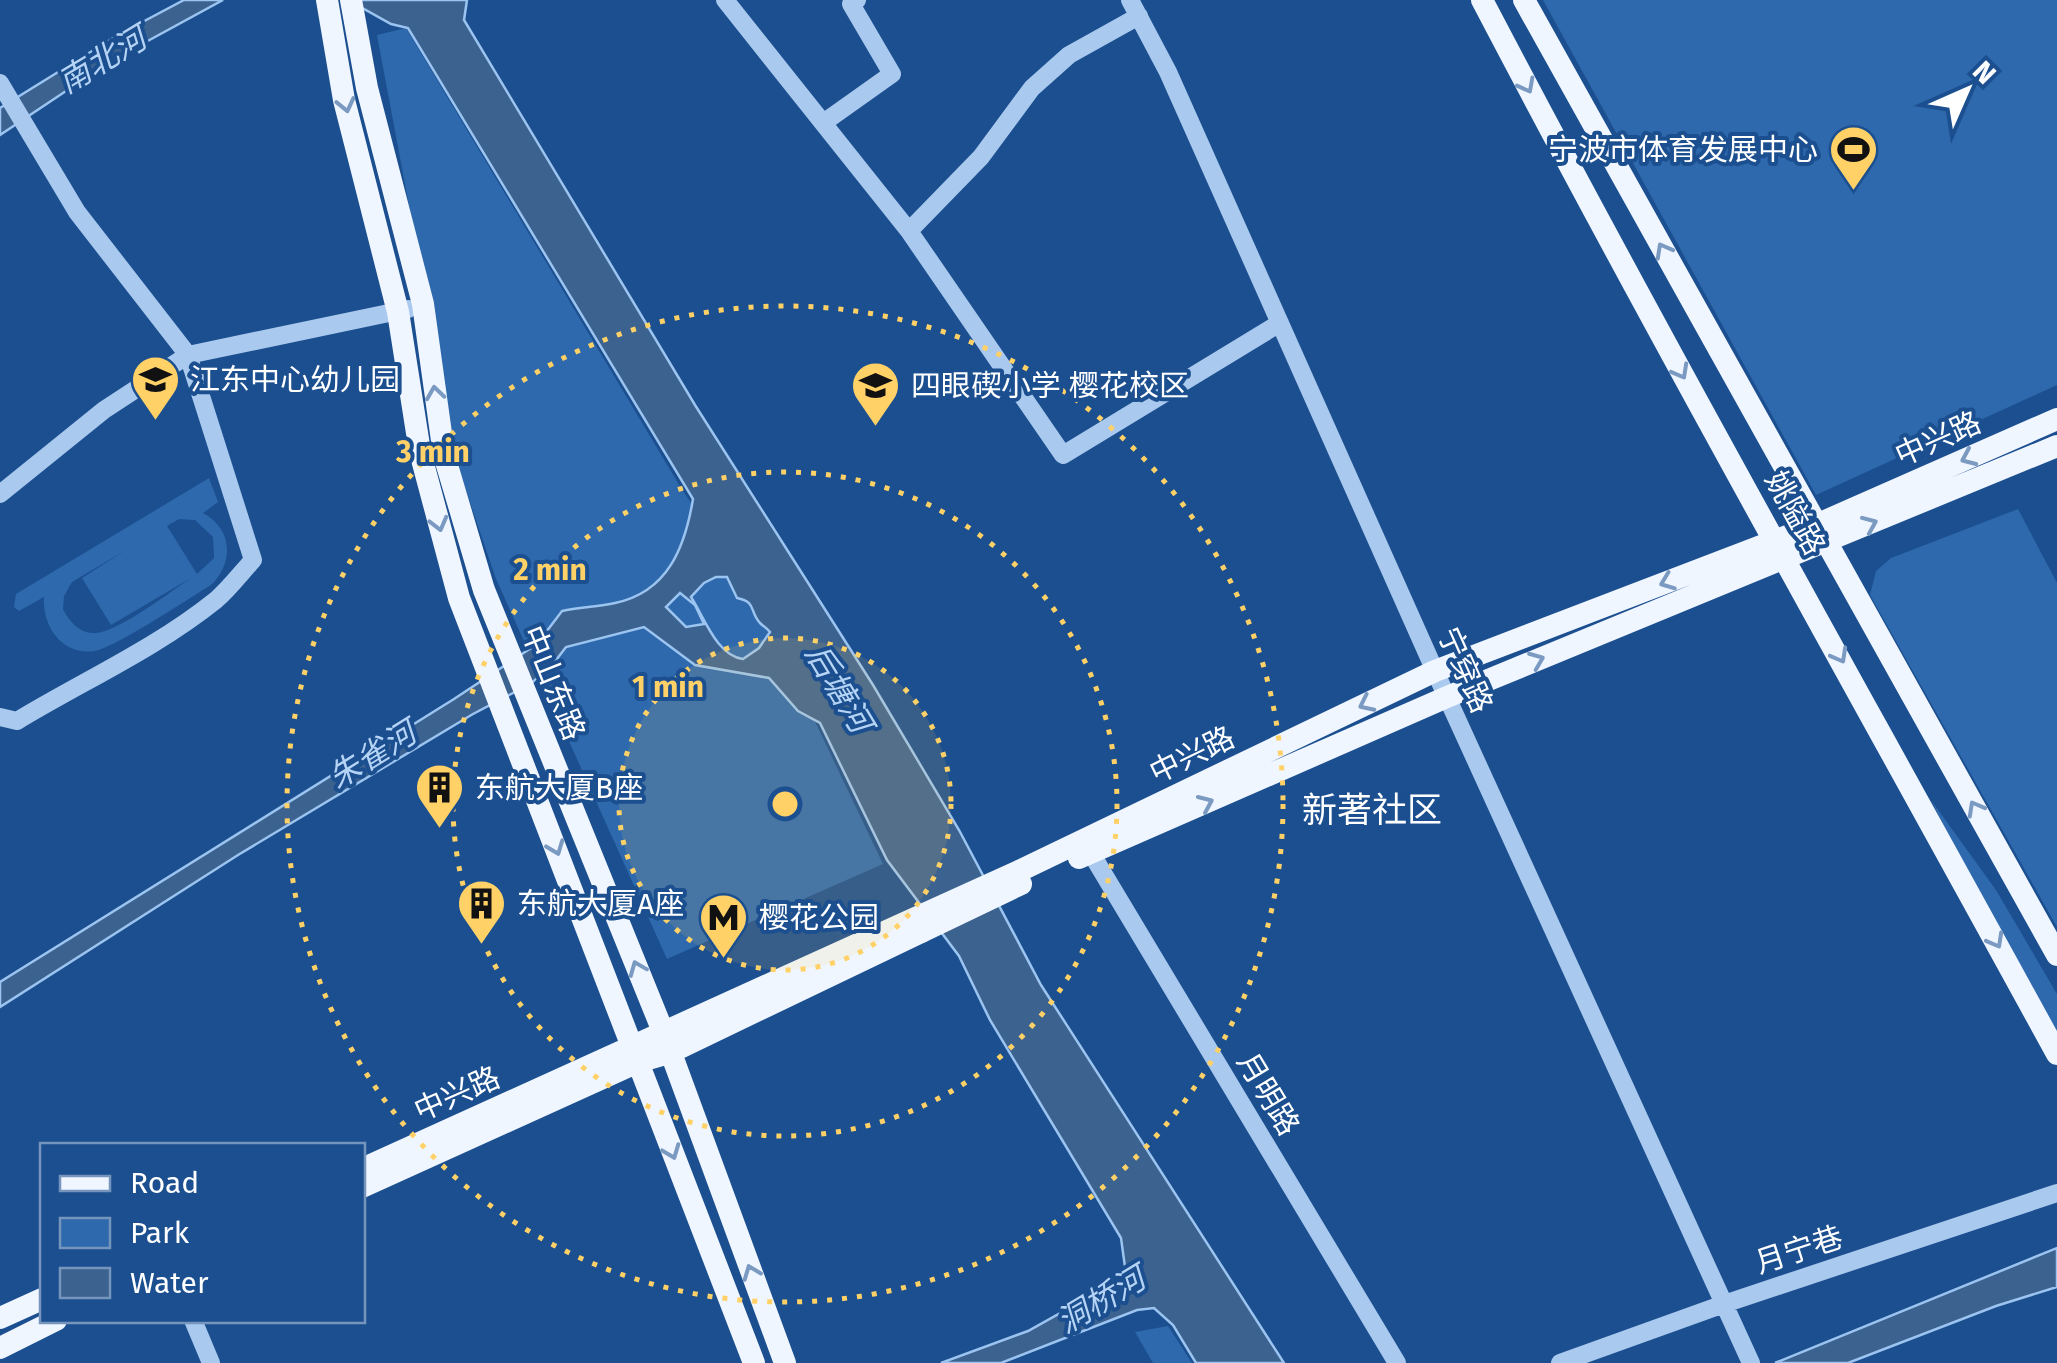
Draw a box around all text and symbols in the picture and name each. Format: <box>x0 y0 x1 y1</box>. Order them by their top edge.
water label: 南北河 <box>51 16 158 101</box>
north arrow <box>1917 40 2017 140</box>
text: N <box>1966 54 2003 91</box>
one-way arrow <box>1515 76 1534 94</box>
one-way arrow <box>334 96 355 113</box>
sports icon: 宁波市体育发展中心 <box>1827 124 1879 192</box>
place label: 宁波市体育发展中心 <box>1548 132 1818 168</box>
one-way arrow <box>1656 242 1676 260</box>
school or university icon: 江东中心幼儿园 <box>129 354 181 422</box>
school or university icon: 四眼碶小学 樱花校区 <box>850 360 902 428</box>
place label: 江东中心幼儿园 <box>190 362 400 398</box>
one-way arrow <box>1669 362 1689 380</box>
place label: 四眼碶小学 樱花校区 <box>911 368 1189 404</box>
one-way arrow <box>426 385 447 401</box>
street label: 中兴路 <box>1890 404 1986 474</box>
text: 3 min <box>395 434 470 470</box>
one-way arrow <box>1960 446 1978 466</box>
street label: 姚隘路 <box>1757 465 1833 561</box>
one-way arrow <box>428 515 449 532</box>
one-way arrow <box>1860 516 1878 536</box>
text: 2 min <box>513 552 587 588</box>
one-way arrow <box>1659 570 1677 590</box>
street label: 中山东路 <box>514 621 592 745</box>
street label: 宁穿路 <box>1430 622 1500 718</box>
water label: 后塘河 <box>798 637 883 744</box>
one-way arrow <box>1827 646 1847 664</box>
one-way arrow <box>1527 652 1545 672</box>
text: 1 min <box>632 669 704 705</box>
one-way arrow <box>1358 692 1376 712</box>
water label: 朱雀河 <box>321 710 428 797</box>
street label: 中兴路 <box>1144 719 1240 791</box>
building icon: 东航大厦B座 <box>414 762 466 830</box>
place label: 东航大厦B座 <box>475 770 643 806</box>
centre of rings <box>767 786 803 822</box>
district label: 新著社区 <box>1302 789 1442 831</box>
one-way arrow <box>1196 795 1214 815</box>
one-way arrow <box>1968 801 1988 819</box>
one-way arrow <box>544 839 564 856</box>
building icon: 东航大厦A座 <box>456 878 508 946</box>
place label: 东航大厦A座 <box>517 886 684 922</box>
metro station icon: 樱花公园 <box>698 892 750 960</box>
place label: 樱花公园 <box>759 900 879 936</box>
one-way arrow <box>1983 931 2003 949</box>
one-way arrow <box>628 960 648 977</box>
street label: 月明路 <box>1229 1046 1307 1142</box>
street label: 中兴路 <box>409 1059 505 1129</box>
one-way arrow <box>661 1142 681 1159</box>
legend <box>40 1143 365 1323</box>
text: Road <box>130 1165 199 1201</box>
text: Park <box>130 1215 190 1251</box>
street label: 月宁巷 <box>1751 1219 1847 1281</box>
water label: 洞桥河 <box>1050 1256 1157 1341</box>
one-way arrow <box>742 1264 763 1281</box>
text: Water <box>130 1265 209 1301</box>

